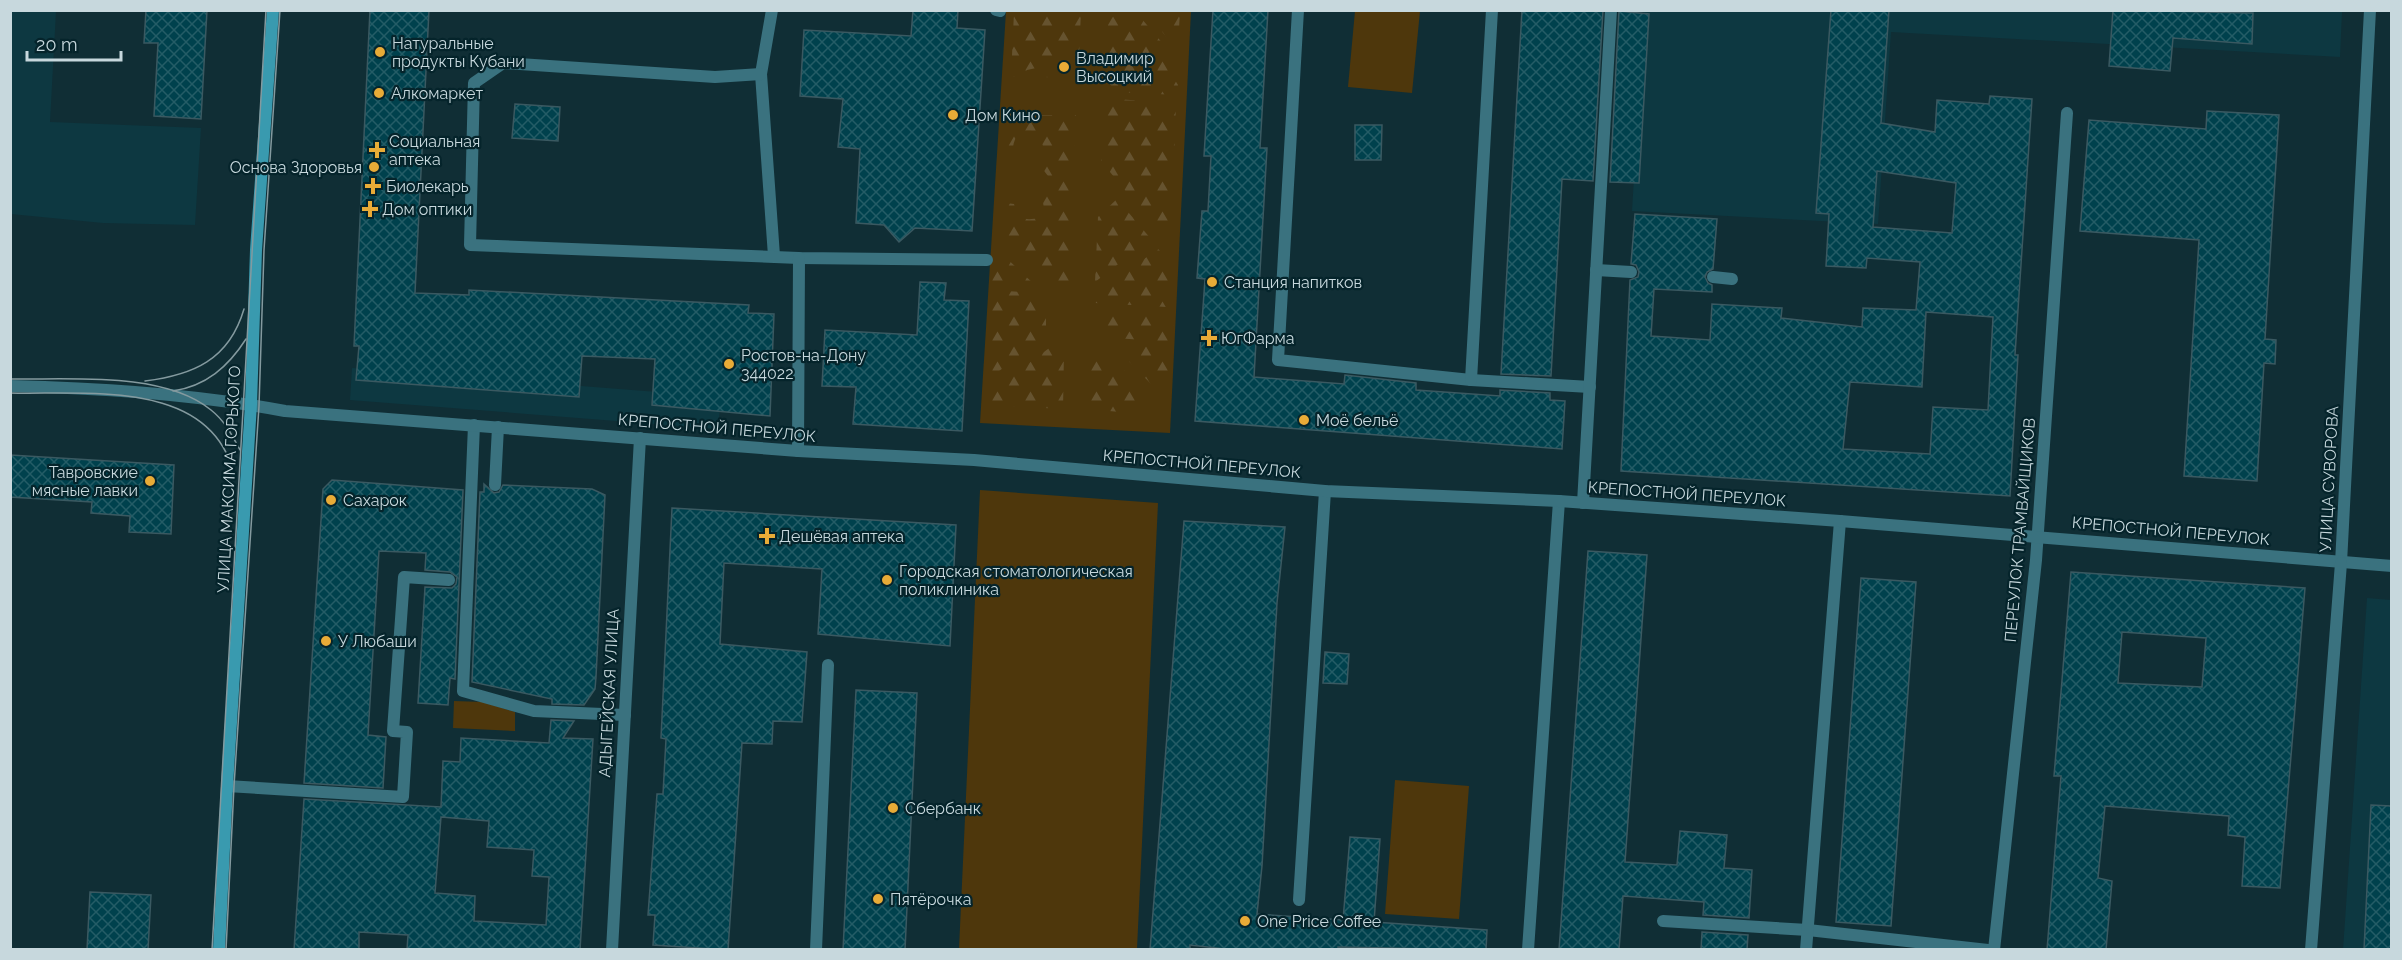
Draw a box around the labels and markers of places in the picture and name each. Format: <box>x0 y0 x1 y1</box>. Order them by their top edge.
place label: Натуральные продукты Кубани <box>392 34 525 71</box>
marker: Натуральные продукты Кубани <box>373 45 387 59</box>
place label: Владимир Высоцкий <box>1076 49 1154 86</box>
marker: Владимир Высоцкий <box>1057 60 1071 74</box>
place label: Алкомаркет <box>391 84 483 103</box>
marker: Алкомаркет <box>372 86 386 100</box>
place label: Дом Кино <box>965 106 1040 125</box>
marker: Дом Кино <box>946 108 960 122</box>
place label: Социальная аптека <box>389 132 480 169</box>
marker: Социальная аптека <box>370 143 384 157</box>
place label: Основа Здоровья <box>230 158 362 177</box>
marker: Основа Здоровья <box>367 160 381 174</box>
marker: Биолекарь <box>364 177 382 195</box>
place label: Биолекарь <box>386 177 469 196</box>
place label: Дом оптики <box>382 200 472 219</box>
marker: Дом оптики <box>363 202 377 216</box>
place label: Станция напитков <box>1224 273 1362 292</box>
marker: Станция напитков <box>1205 275 1219 289</box>
place label: ЮгФарма <box>1221 329 1295 348</box>
marker: ЮгФарма <box>1202 331 1216 345</box>
place label: Ростов-на-Дону 344022 <box>741 346 866 383</box>
marker: Ростов-на-Дону 344022 <box>722 357 736 371</box>
place label: Моё бельё <box>1316 411 1398 430</box>
marker: Моё бельё <box>1297 413 1311 427</box>
place label: Тавровские мясные лавки <box>32 463 138 500</box>
marker: Тавровские мясные лавки <box>143 474 157 488</box>
place label: Сахарок <box>343 491 407 510</box>
marker: Сахарок <box>324 493 338 507</box>
place label: Дешёвая аптека <box>779 527 904 546</box>
marker: Дешёвая аптека <box>760 529 774 543</box>
place label: Городская стоматологическая поликлиника <box>899 562 1133 599</box>
marker: Городская стоматологическая поликлиника <box>880 573 894 587</box>
place label: У Любаши <box>338 632 417 651</box>
marker: У Любаши <box>319 634 333 648</box>
place label: Сбербанк <box>905 799 981 818</box>
marker: Сбербанк <box>886 801 900 815</box>
place label: Пятёрочка <box>890 890 971 909</box>
marker: Пятёрочка <box>871 892 885 906</box>
place label: One Price Coffee <box>1257 912 1381 931</box>
marker: One Price Coffee <box>1238 914 1252 928</box>

